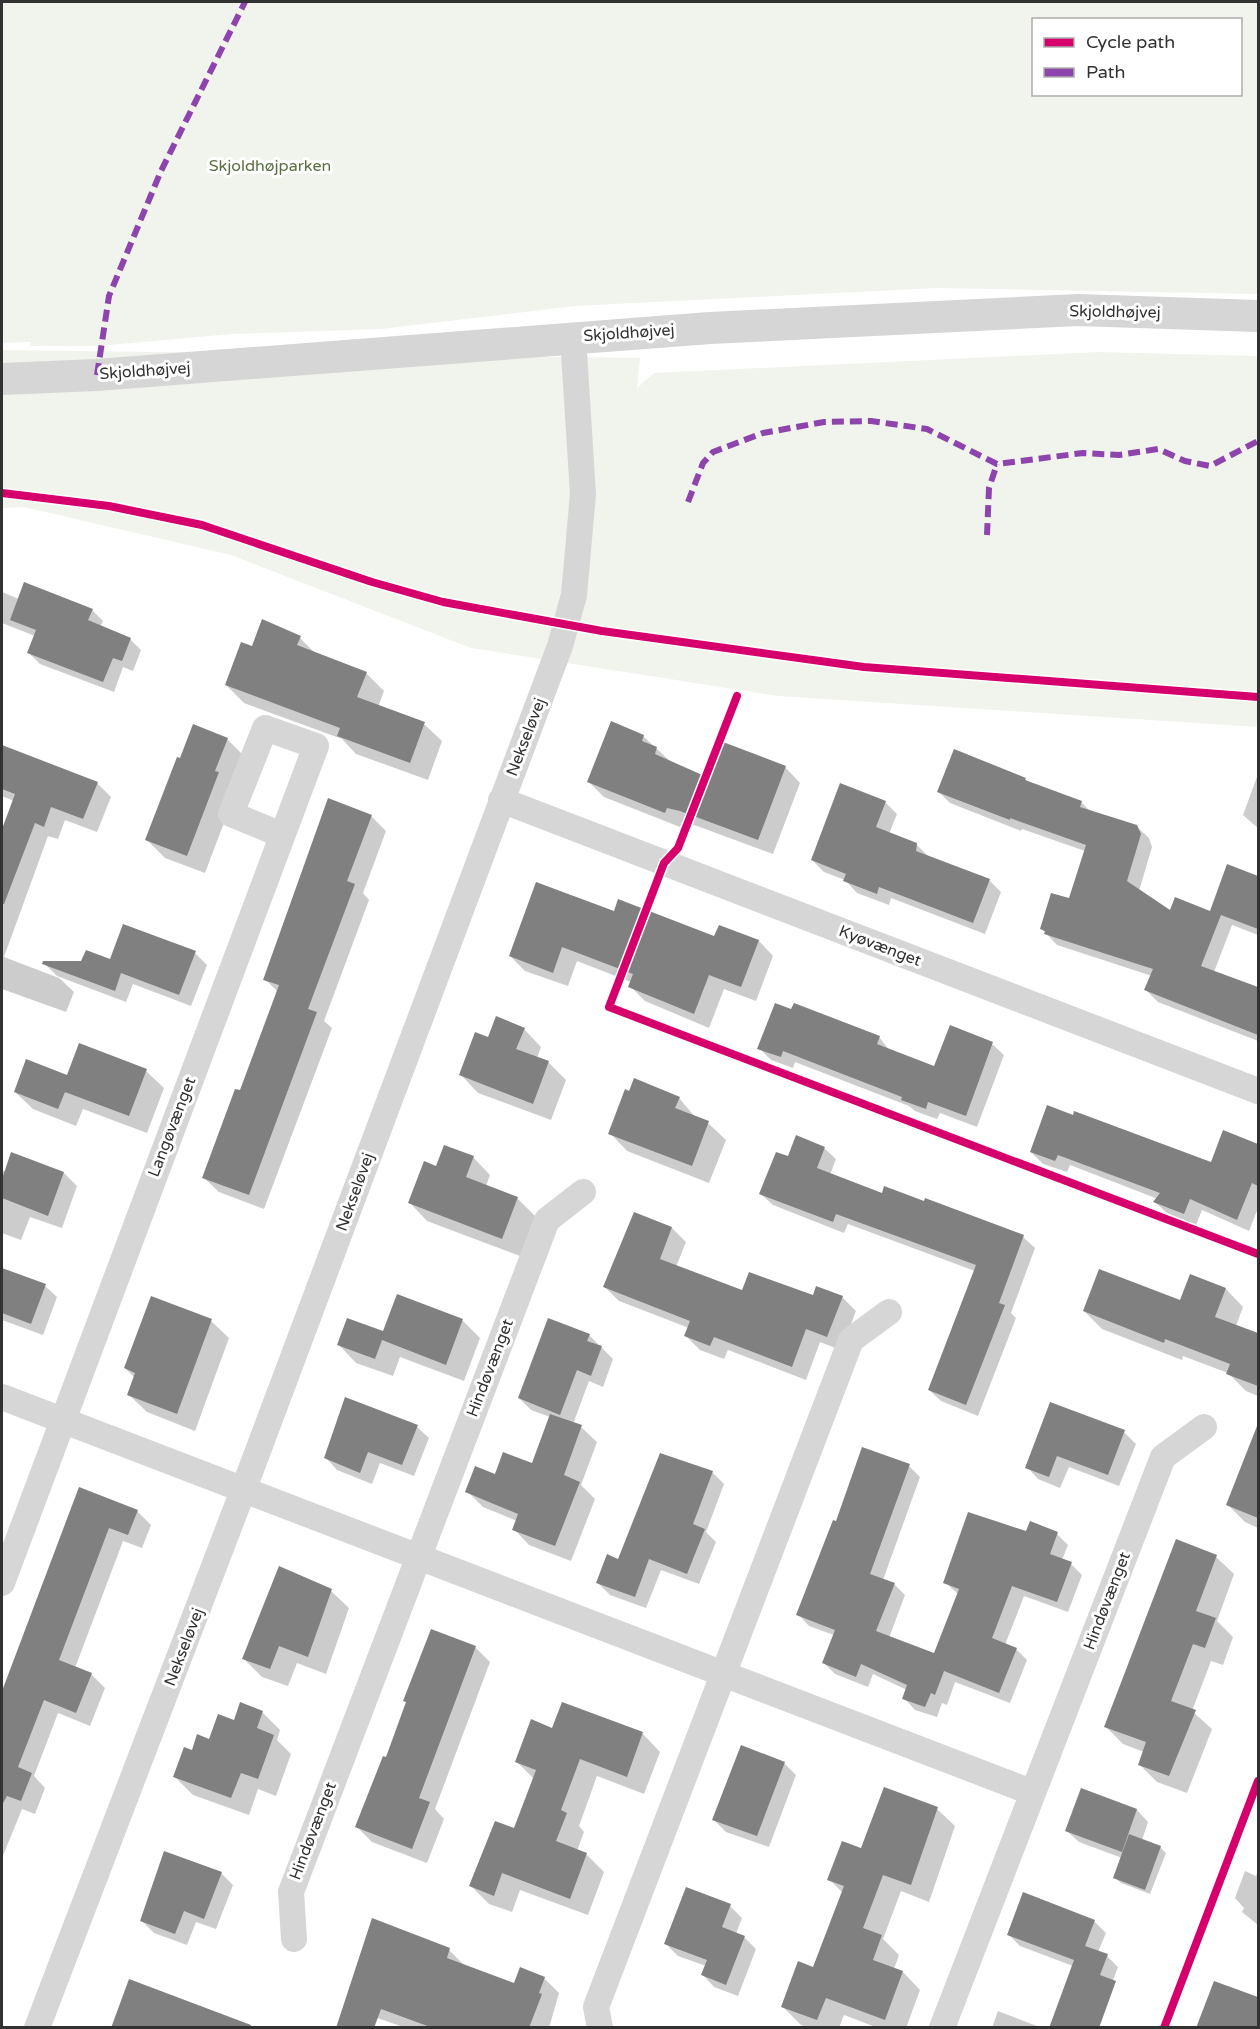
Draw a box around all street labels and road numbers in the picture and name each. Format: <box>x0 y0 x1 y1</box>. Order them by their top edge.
street label: Skjoldhøjvej <box>1069 301 1161 323</box>
street label: Skjoldhøjvej <box>583 320 675 346</box>
street label: Skjoldhøjvej <box>99 358 191 384</box>
street label: Nekseløvej <box>502 695 550 779</box>
street label: Kyøvænget <box>836 921 924 971</box>
street label: Langøvænget <box>144 1074 200 1180</box>
street label: Nekseløvej <box>332 1150 378 1234</box>
street label: Hindøvænget <box>462 1316 518 1420</box>
street label: Hindøvænget <box>1079 1549 1135 1653</box>
street label: Nekseløvej <box>160 1605 208 1689</box>
street label: Hindøvænget <box>285 1779 341 1883</box>

